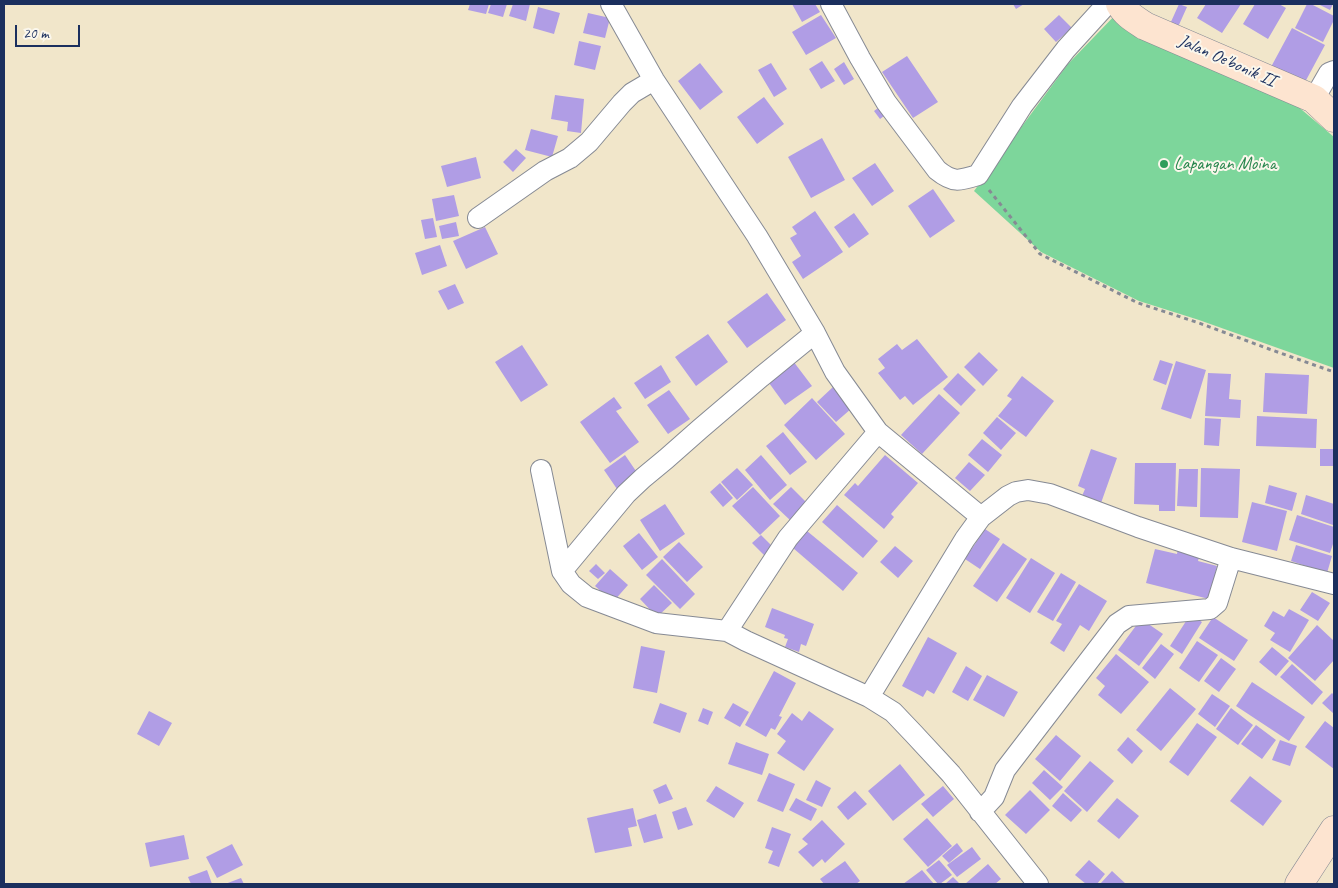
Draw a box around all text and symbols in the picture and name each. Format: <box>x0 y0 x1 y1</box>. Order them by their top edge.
scale bar <box>18 15 82 47</box>
text: 20 m <box>23 24 49 43</box>
street label: Jalan Oe'bonik II <box>1175 30 1279 92</box>
place label: Lapangan Moina <box>1174 153 1276 175</box>
marker: Lapangan Moina <box>1158 158 1170 170</box>

